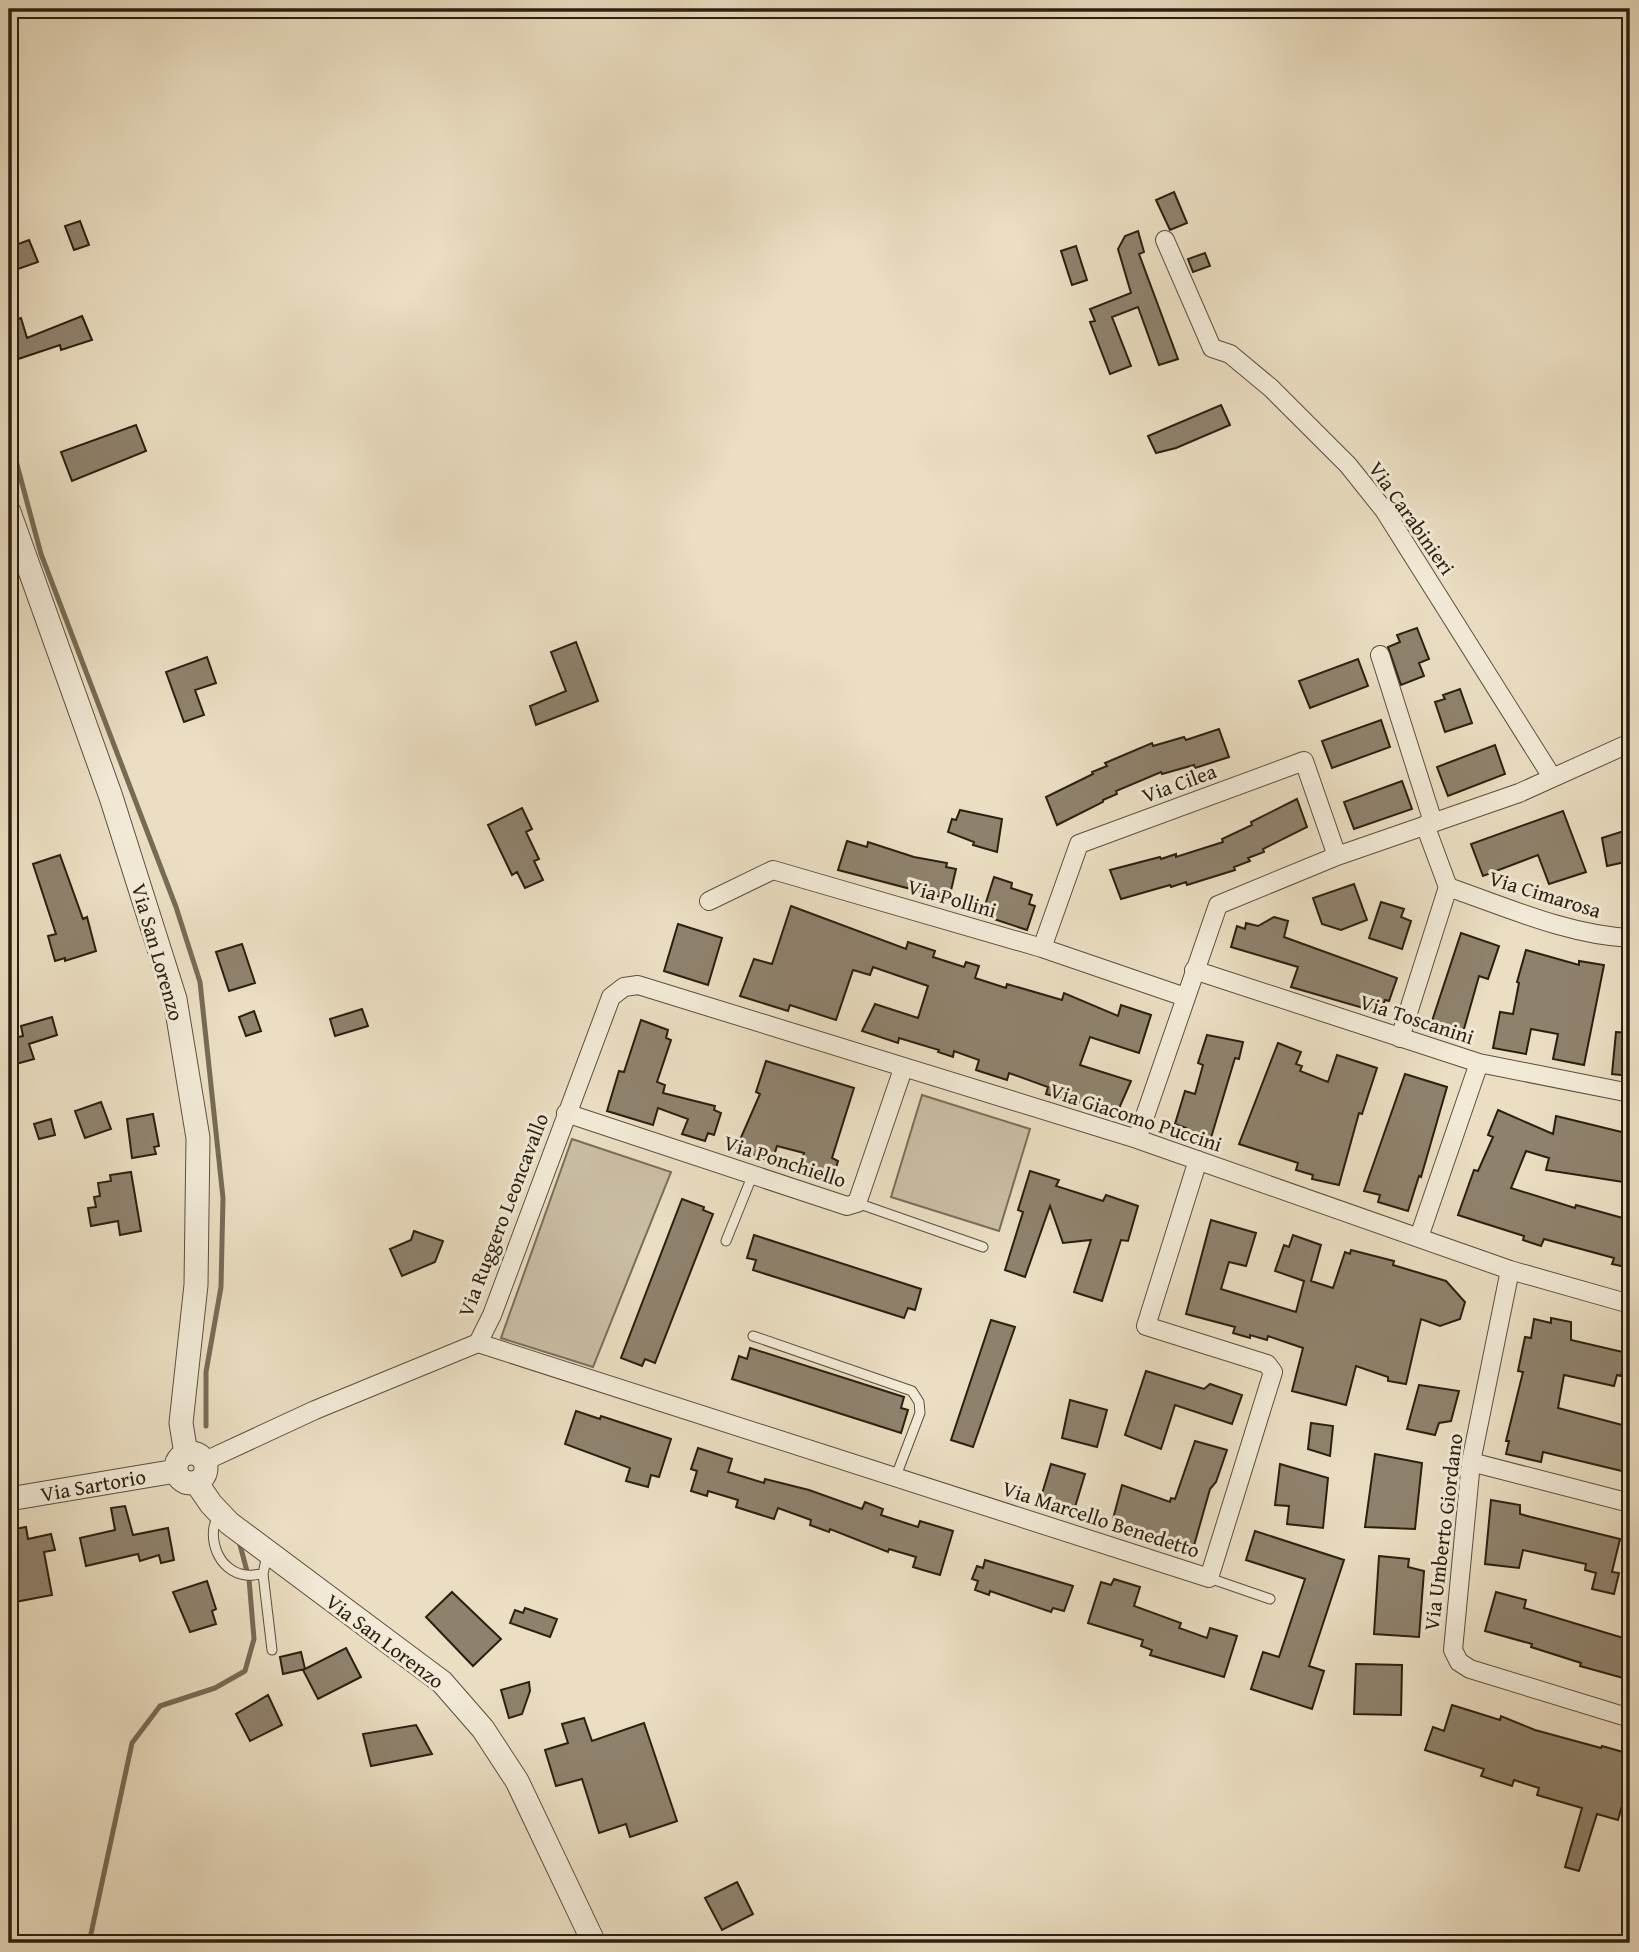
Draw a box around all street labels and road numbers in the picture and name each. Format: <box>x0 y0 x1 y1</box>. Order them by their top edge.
street label: Via Carabinieri <box>1361 455 1463 581</box>
street label: Via Cilea <box>1137 755 1221 811</box>
street label: Via Cimarosa <box>1485 862 1605 926</box>
street label: Via Pollini <box>904 870 1000 926</box>
street label: Via San Lorenzo <box>124 880 192 1024</box>
street label: Via Toscanini <box>1356 986 1478 1052</box>
street label: Via Giacomo Puccini <box>1046 1074 1226 1160</box>
street label: Via Ruggero Leoncavallo <box>450 1109 556 1321</box>
street label: Via Ponchiello <box>720 1127 850 1195</box>
street label: Via Umberto Giordano <box>1416 1432 1470 1632</box>
street label: Via Sartorio <box>38 1460 148 1510</box>
street label: Via Marcello Benedetto <box>998 1472 1204 1566</box>
street label: Via San Lorenzo <box>319 1586 451 1696</box>

